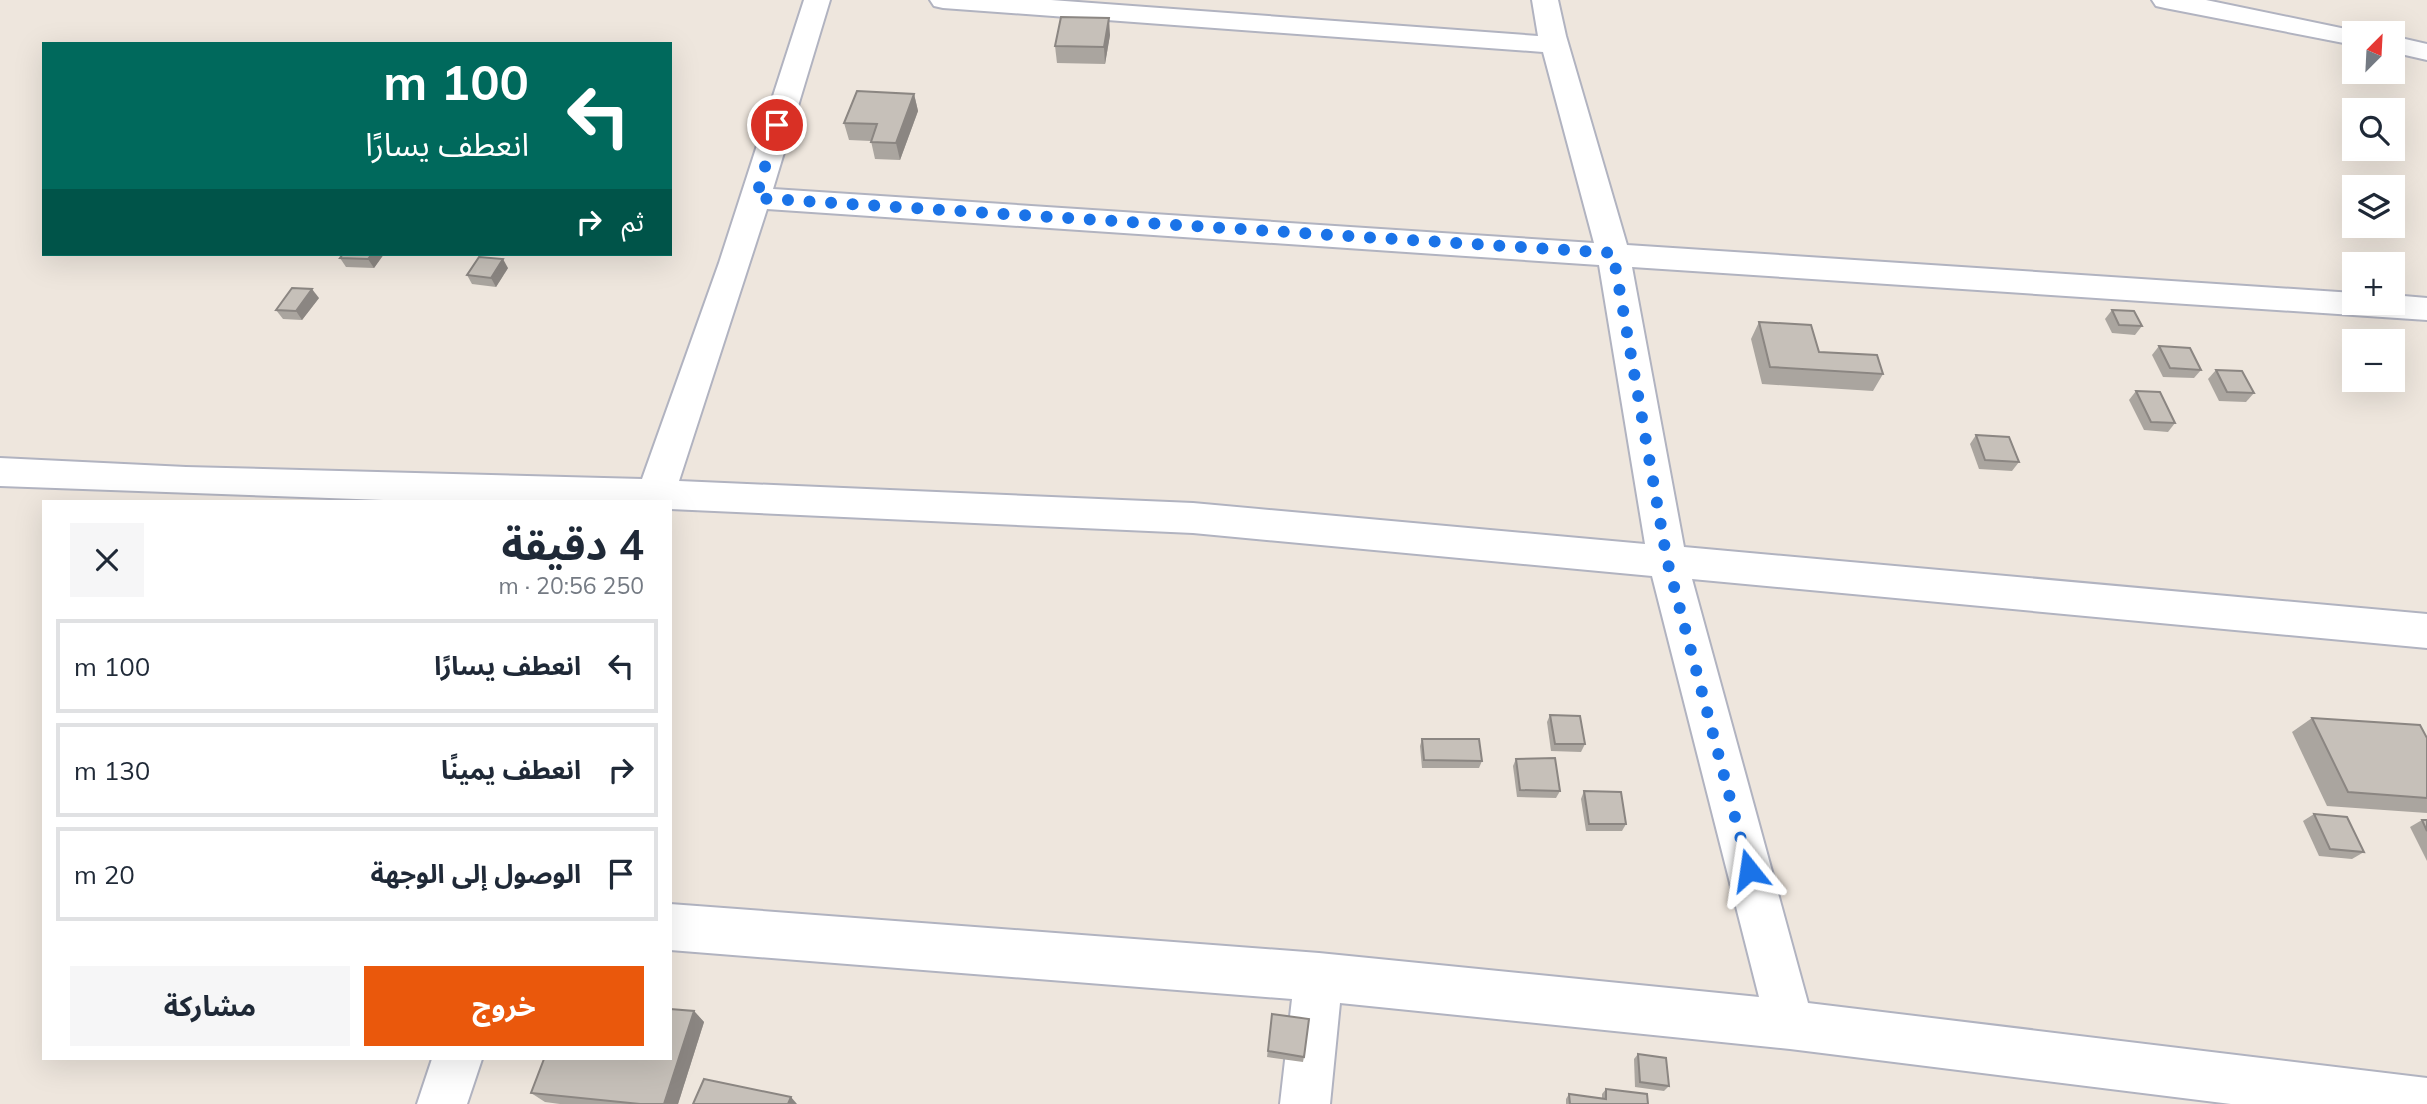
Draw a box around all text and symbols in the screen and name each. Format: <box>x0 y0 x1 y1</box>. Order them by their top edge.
north arrow <box>2342 21 2404 84</box>
map controls <box>2342 21 2405 392</box>
text: 100 m <box>383 51 529 112</box>
icon: left <box>553 70 644 161</box>
pin <box>747 95 807 155</box>
button: search <box>2342 98 2405 161</box>
icon: arrive <box>758 106 796 144</box>
text: انعطف يسارًا <box>365 124 529 164</box>
button: layers <box>2342 175 2405 238</box>
icon: right <box>570 203 608 241</box>
text: ثم <box>622 205 644 238</box>
button: + <box>2342 252 2405 315</box>
button: − <box>2342 329 2405 392</box>
text: 4 دقيقة <box>502 518 644 571</box>
button: close <box>70 523 144 597</box>
text: 250 m · 20:56 <box>499 571 644 600</box>
icon: left <box>602 647 640 685</box>
text: انعطف يسارًا <box>434 649 581 682</box>
text: 100 m <box>74 650 150 683</box>
icon: right <box>602 751 640 789</box>
text: انعطف يمينًا <box>441 753 581 786</box>
text: 130 m <box>74 754 150 787</box>
position arrow <box>1712 833 1786 907</box>
icon: arrive <box>602 855 640 893</box>
text: الوصول إلى الوجهة <box>370 857 581 890</box>
text: 20 m <box>74 858 135 891</box>
button: مشاركة <box>70 966 350 1046</box>
button: خروج <box>364 966 644 1046</box>

